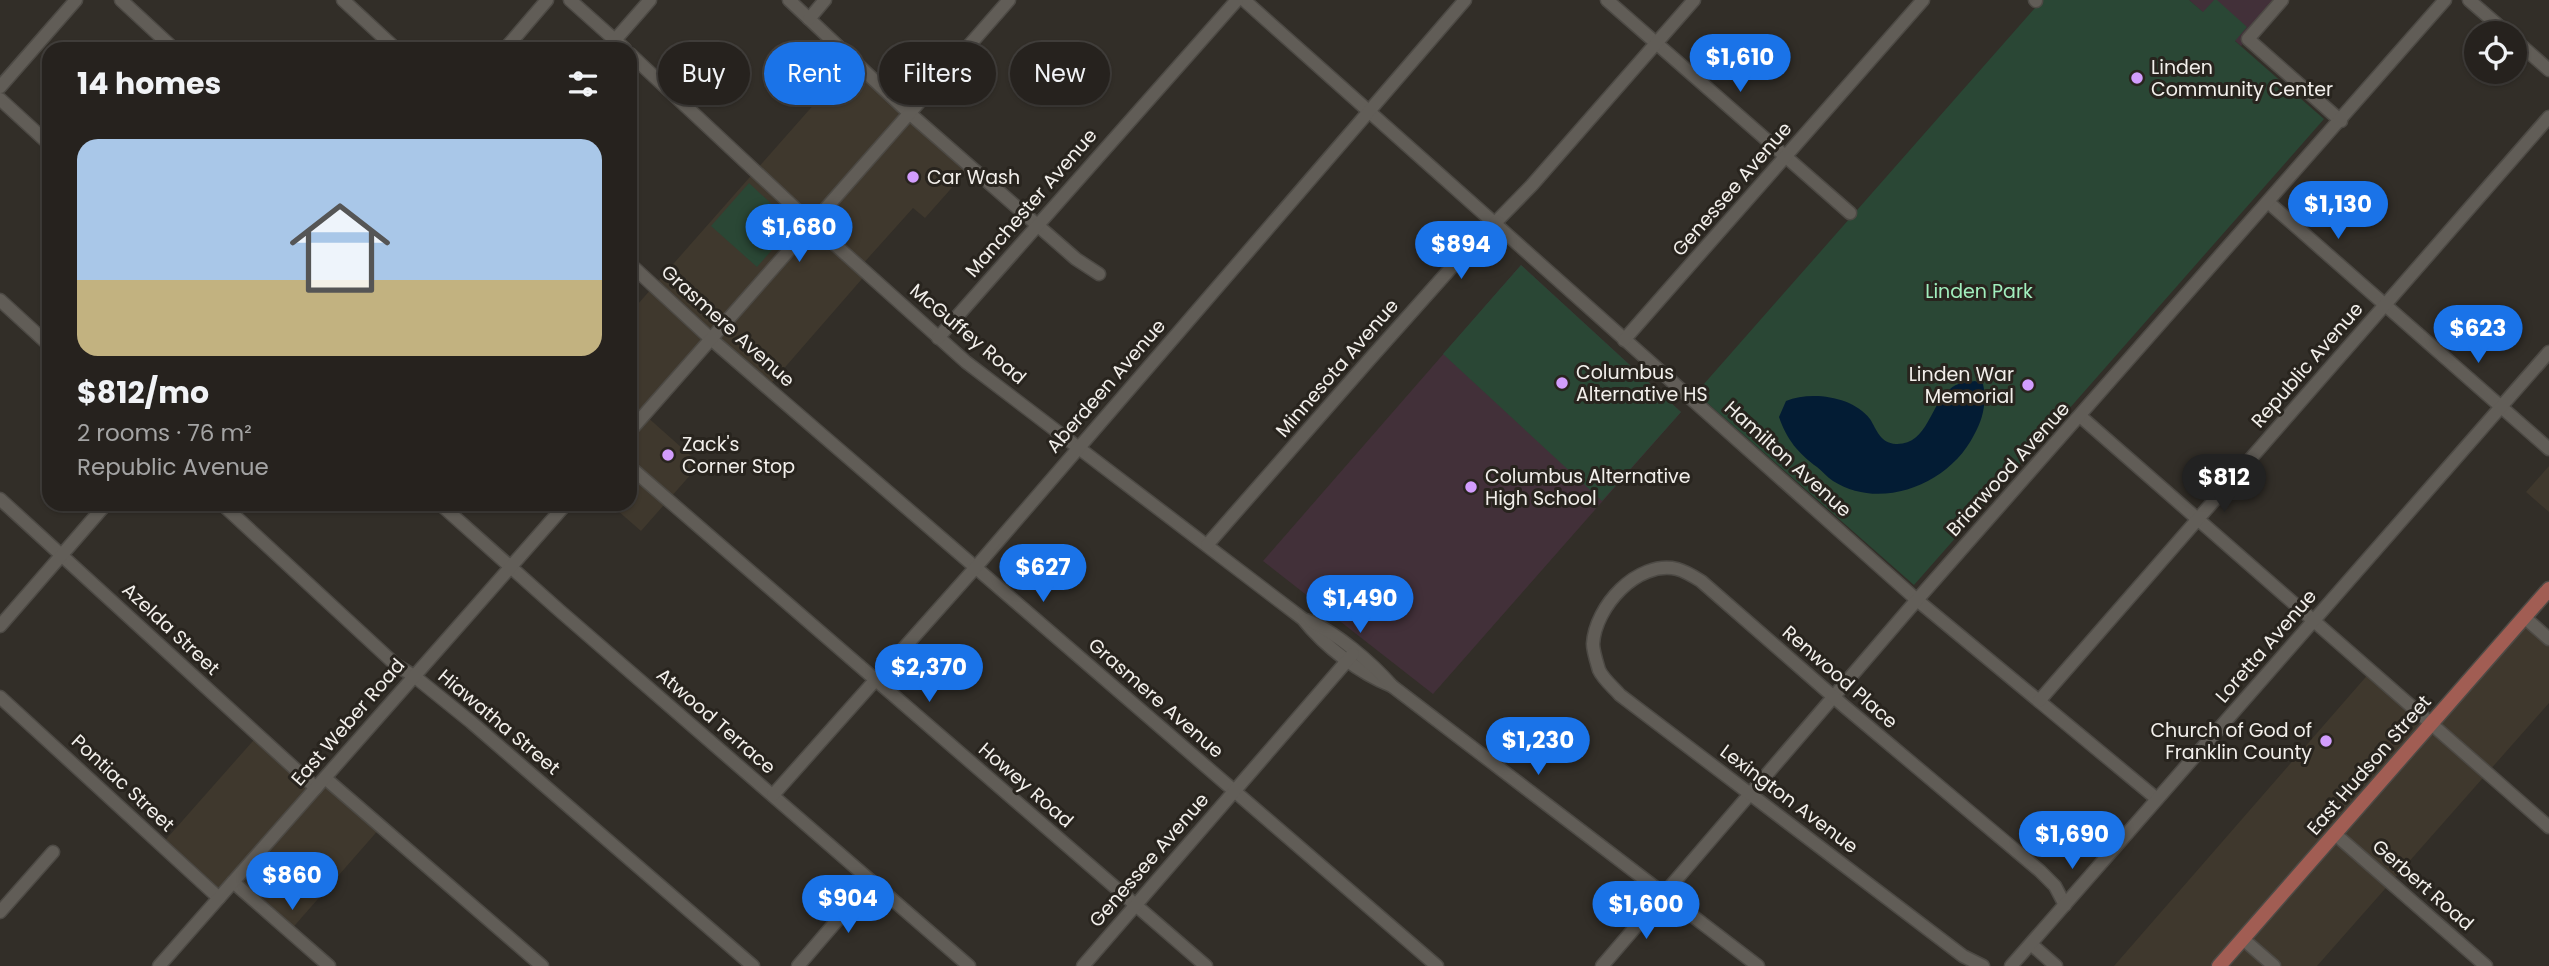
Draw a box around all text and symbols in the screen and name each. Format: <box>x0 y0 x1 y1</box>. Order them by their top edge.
map controls <box>2464 21 2527 84</box>
button: locate <box>2464 21 2527 84</box>
pin: $1,610 <box>1683 34 1797 94</box>
text: $1,610 <box>1706 41 1774 73</box>
chip: Buy <box>658 42 750 105</box>
chip: Rent <box>764 42 865 105</box>
chip: Filters <box>879 42 996 105</box>
chip: New <box>1010 42 1110 105</box>
place label: Linden Community Center <box>2151 54 2333 103</box>
text: 14 homes <box>77 62 221 105</box>
icon: filters <box>564 65 602 103</box>
marker: Linden Community Center <box>2129 70 2145 86</box>
street label: Genessee Avenue <box>1666 116 1798 262</box>
street label: Manchester Avenue <box>959 123 1103 283</box>
place label: Car Wash <box>927 164 1020 191</box>
marker: Car Wash <box>905 169 921 185</box>
pin: $1,130 <box>2281 182 2395 241</box>
icon: home <box>277 185 403 311</box>
text: $1,130 <box>2304 188 2372 220</box>
pin: $1,680 <box>742 204 856 264</box>
text: $1,680 <box>762 211 836 243</box>
pin: $894 <box>1420 222 1502 281</box>
text: $894 <box>1431 228 1491 260</box>
street label: Grasmere Avenue <box>655 259 801 393</box>
street label: McGuffey Road <box>904 277 1032 391</box>
park label: Linden Park <box>1925 278 2033 305</box>
street label: Minnesota Avenue <box>1269 293 1405 443</box>
street label: Republic Avenue <box>2245 296 2369 434</box>
pin: $623 <box>2437 306 2519 365</box>
text: $623 <box>2450 312 2506 344</box>
street label: Aberdeen Avenue <box>1040 313 1172 459</box>
place label: Columbus Alternative HS <box>1576 359 1708 408</box>
place label: Linden War Memorial <box>1909 361 2014 410</box>
text: $812/mo <box>77 371 209 414</box>
marker: Columbus Alternative HS <box>1554 375 1570 391</box>
marker: Linden War Memorial <box>2020 377 2036 393</box>
street label: Hamilton Avenue <box>1719 395 1857 523</box>
street label: Briarwood Avenue <box>1940 396 2076 542</box>
text: 2 rooms · 76 m² <box>77 417 252 449</box>
place label: Zack's Corner Stop <box>682 431 795 480</box>
marker: Zack's Corner Stop <box>660 447 676 463</box>
text: Republic Avenue <box>77 451 269 483</box>
pin: $812 <box>2183 454 2265 514</box>
text: $812 <box>2198 461 2250 493</box>
place label: Columbus Alternative High School <box>1485 463 1691 512</box>
marker: Columbus Alternative High School <box>1463 479 1479 495</box>
pin: $627 <box>1002 544 1084 604</box>
text: $627 <box>1015 551 1071 583</box>
pin: $1,490 <box>1303 576 1417 635</box>
street label: Azelda Street <box>116 577 226 681</box>
text: $1,490 <box>1322 582 1398 614</box>
street label: Loretta Avenue <box>2209 583 2323 709</box>
street label: Renwood Place <box>1776 619 1904 735</box>
street label: Grasmere Avenue <box>1083 632 1229 764</box>
pin: $2,370 <box>872 644 986 704</box>
text: $2,370 <box>891 651 967 683</box>
street label: East Weber Road <box>285 652 411 792</box>
street label: Atwood Terrace <box>651 662 781 780</box>
street label: Hiawatha Street <box>432 663 566 781</box>
street label: East Hudson Street <box>2301 689 2437 841</box>
place label: Church of God of Franklin County <box>2150 717 2312 766</box>
pin: $1,230 <box>1481 718 1595 777</box>
text: $1,230 <box>1502 724 1574 756</box>
street label: Pontiac Street <box>66 728 181 838</box>
marker: Church of God of Franklin County <box>2318 733 2334 749</box>
street label: Howey Road <box>973 736 1079 834</box>
street label: Lexington Avenue <box>1714 738 1864 860</box>
street label: Genessee Avenue <box>1083 787 1215 933</box>
pin: $1,690 <box>2015 812 2129 871</box>
text: $1,690 <box>2035 818 2109 850</box>
street label: Gerbert Road <box>2366 833 2480 937</box>
pin: $860 <box>251 852 333 912</box>
text: $860 <box>262 859 322 891</box>
pin: $904 <box>807 876 889 935</box>
pin: $1,600 <box>1589 881 1703 941</box>
text: $904 <box>818 882 878 914</box>
text: $1,600 <box>1608 888 1684 920</box>

